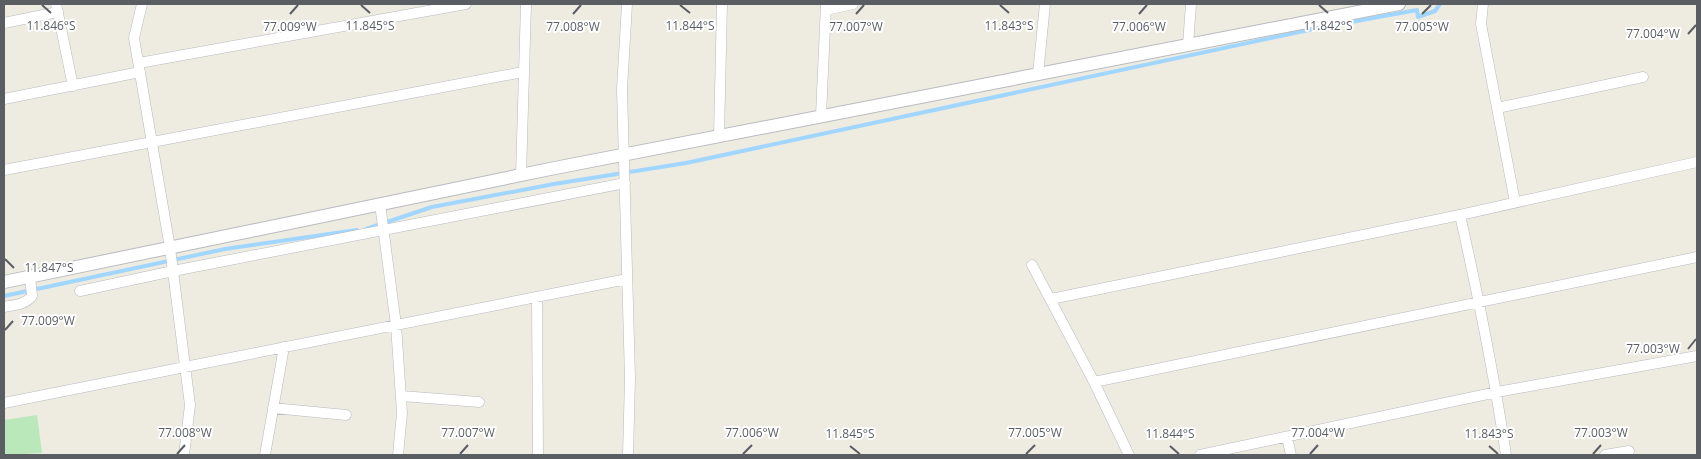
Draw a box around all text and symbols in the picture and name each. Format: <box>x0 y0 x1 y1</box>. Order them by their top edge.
text: 11.846°S <box>26 17 76 34</box>
text: 11.845°S <box>345 17 395 34</box>
text: 11.844°S <box>665 17 715 34</box>
text: 11.843°S <box>984 17 1034 34</box>
text: 11.842°S <box>1303 17 1353 34</box>
text: 77.009°W <box>263 18 317 35</box>
text: 77.008°W <box>546 18 600 35</box>
text: 77.007°W <box>829 18 883 35</box>
text: 77.006°W <box>1112 18 1166 35</box>
text: 77.005°W <box>1395 18 1449 35</box>
text: 77.004°W <box>1626 25 1680 42</box>
text: 11.847°S <box>24 259 74 276</box>
text: 77.009°W <box>21 312 75 329</box>
text: 77.003°W <box>1626 340 1680 357</box>
text: 77.008°W <box>158 424 212 441</box>
text: 77.007°W <box>441 424 495 441</box>
text: 77.006°W <box>725 424 779 441</box>
text: 77.005°W <box>1008 424 1062 441</box>
text: 77.004°W <box>1291 424 1345 441</box>
text: 77.003°W <box>1574 424 1628 441</box>
text: 11.845°S <box>825 425 875 442</box>
text: 11.844°S <box>1145 425 1195 442</box>
text: 11.843°S <box>1464 425 1514 442</box>

